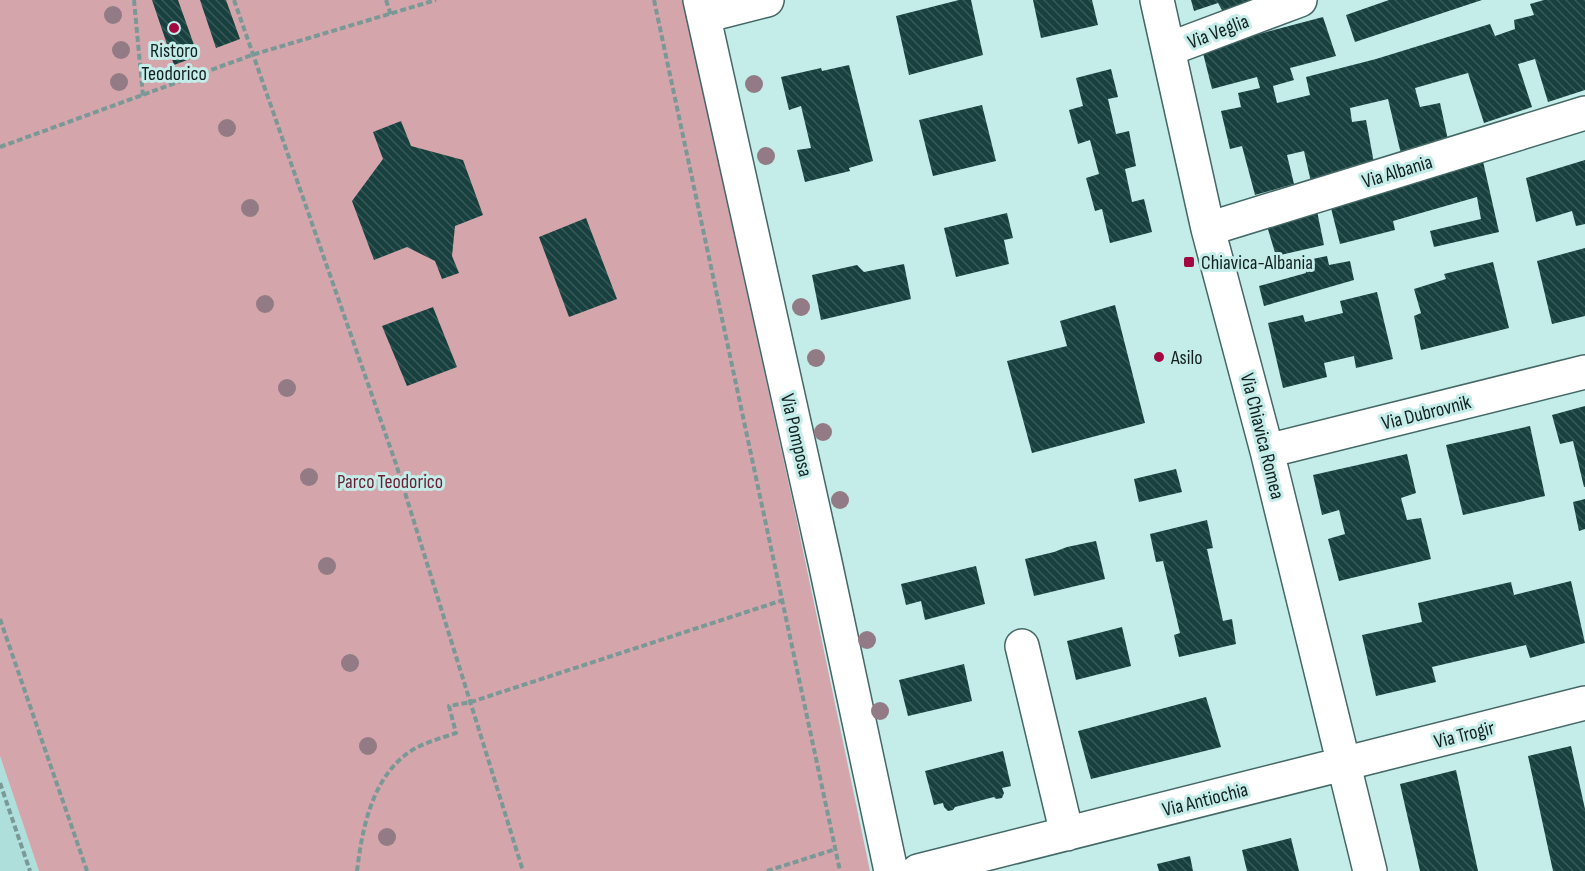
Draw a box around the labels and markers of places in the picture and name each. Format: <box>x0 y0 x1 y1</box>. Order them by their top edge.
marker: Ristoro Teodorico <box>167 21 181 35</box>
place label: Ristoro Teodorico <box>141 39 207 86</box>
place label: Chiavica-Albania <box>1201 251 1313 275</box>
marker: Chiavica-Albania <box>1182 255 1196 269</box>
place label: Asilo <box>1170 346 1203 370</box>
marker: Asilo <box>1152 350 1166 364</box>

